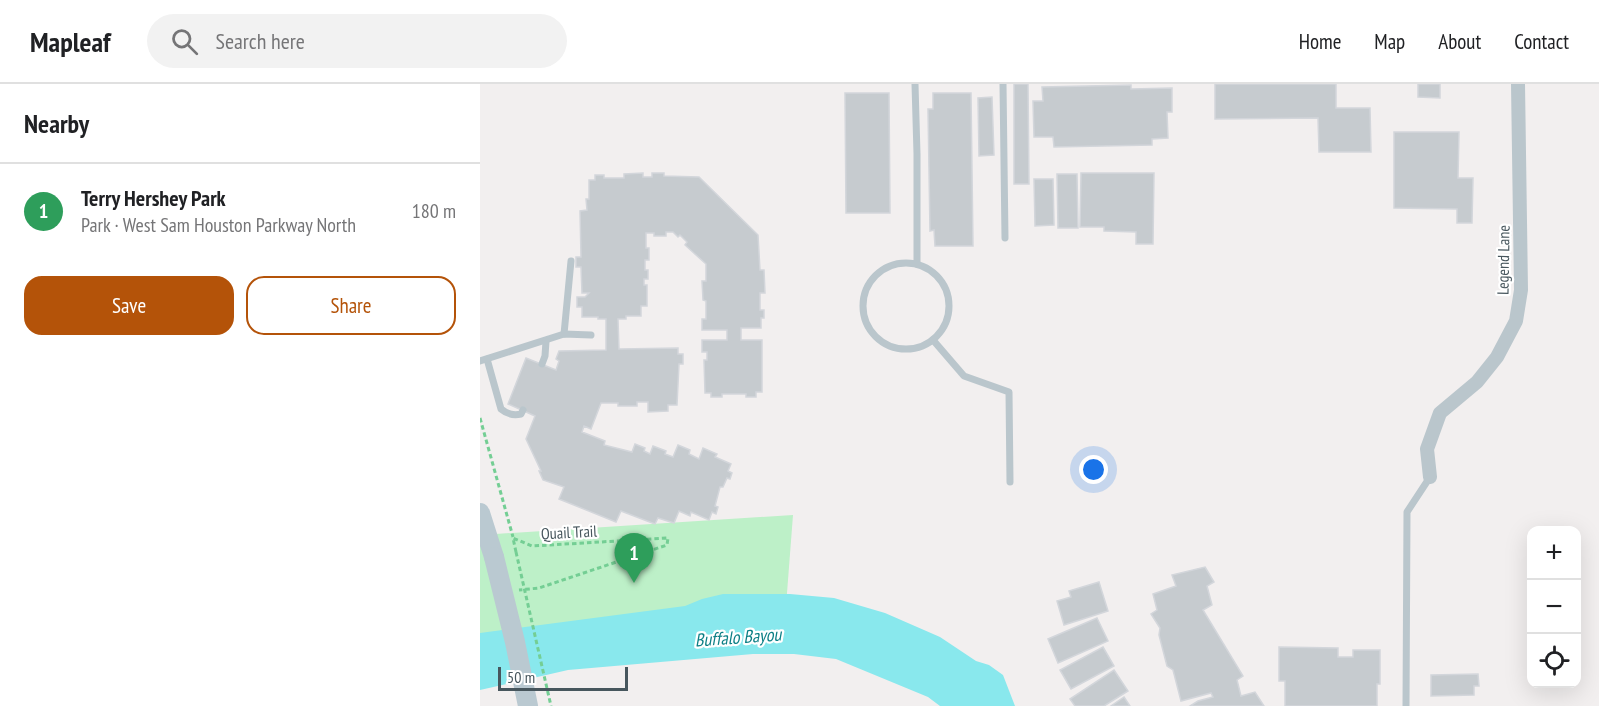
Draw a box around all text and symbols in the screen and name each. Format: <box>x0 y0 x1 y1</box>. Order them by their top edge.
search box <box>147 14 567 68</box>
text: Mapleaf <box>30 23 111 60</box>
icon: search <box>168 25 201 58</box>
text: Search here <box>216 27 305 55</box>
text: Home <box>1299 28 1341 55</box>
text: Map <box>1374 28 1405 55</box>
text: About <box>1438 28 1481 55</box>
text: Contact <box>1514 28 1569 55</box>
text: Nearby <box>24 107 89 140</box>
text: Terry Hershey Park <box>81 184 226 212</box>
text: 1 <box>39 198 48 224</box>
text: 180 m <box>412 198 456 224</box>
text: Park · West Sam Houston Parkway North <box>81 212 356 238</box>
street label: Legend Lane <box>1492 225 1514 295</box>
button: Save <box>24 276 234 335</box>
button: Share <box>246 276 456 335</box>
your location <box>1079 455 1108 484</box>
street label: Quail Trail <box>540 521 598 543</box>
map controls <box>1527 526 1581 688</box>
button: + <box>1527 526 1581 580</box>
pin: 1 <box>614 534 654 583</box>
button: − <box>1527 580 1581 634</box>
water label: Buffalo Bayou <box>694 622 783 651</box>
button: locate <box>1527 634 1581 688</box>
scale bar <box>498 664 628 692</box>
text: 50 m <box>507 667 535 687</box>

